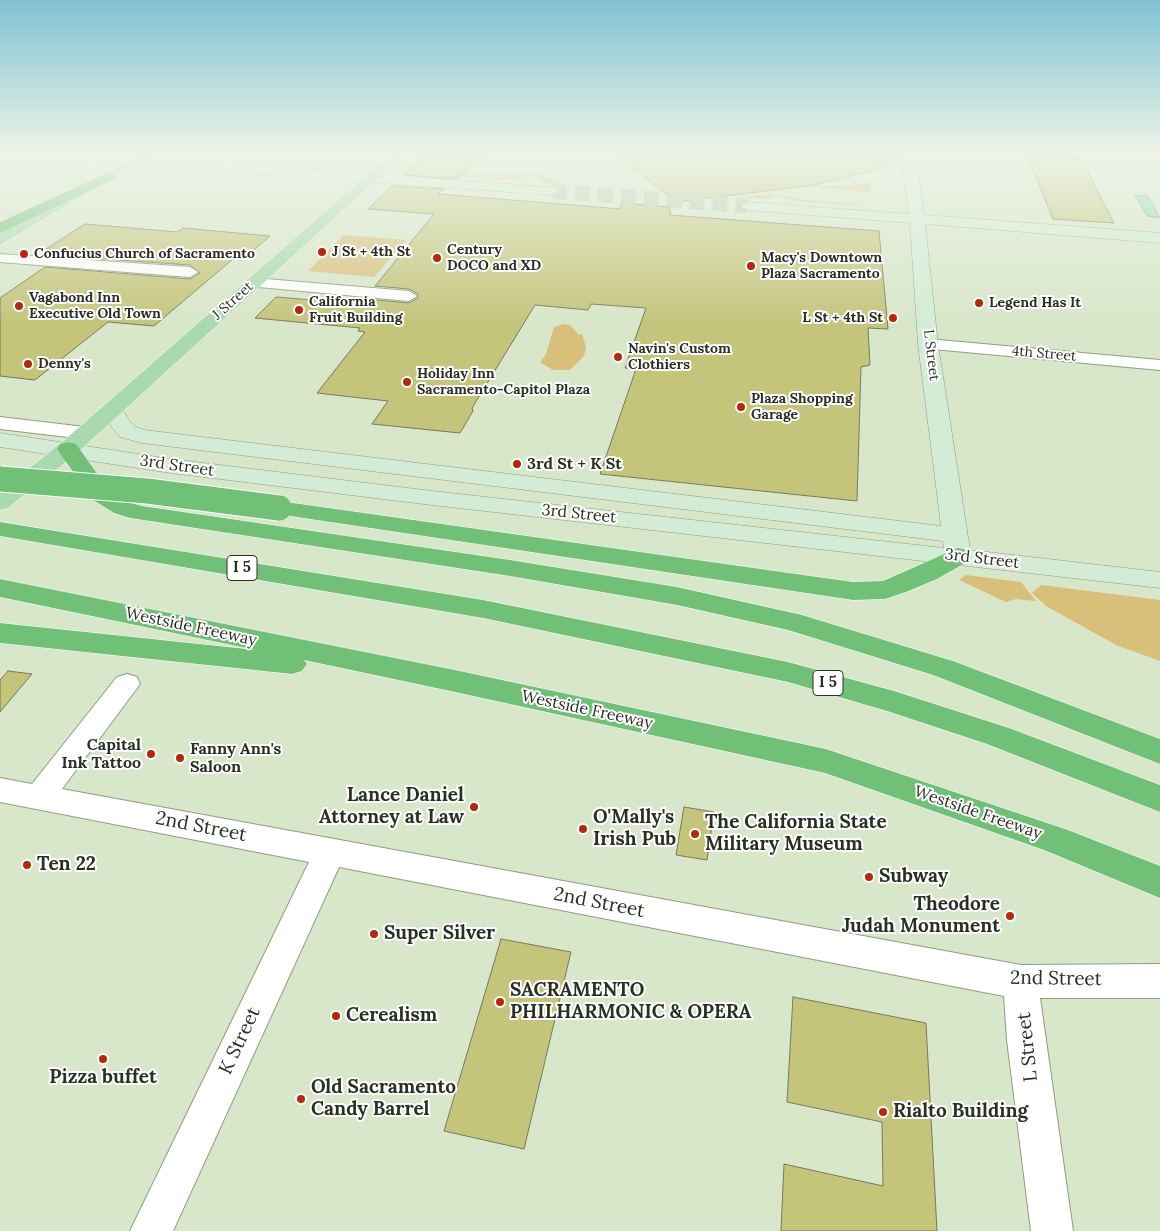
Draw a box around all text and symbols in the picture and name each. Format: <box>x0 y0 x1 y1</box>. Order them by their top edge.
place label: Century DOCO and XD <box>447 242 541 274</box>
place label: J St + 4th St <box>332 244 411 260</box>
place label: Confucius Church of Sacramento <box>34 246 255 262</box>
marker: J St + 4th St <box>316 246 328 258</box>
marker: Confucius Church of Sacramento <box>18 248 30 260</box>
place label: Macy's Downtown Plaza Sacramento <box>761 250 882 282</box>
marker: Century DOCO and XD <box>431 252 443 264</box>
marker: Macy's Downtown Plaza Sacramento <box>745 260 757 272</box>
street label: J Street <box>209 278 257 324</box>
place label: Vagabond Inn Executive Old Town <box>29 290 161 322</box>
place label: California Fruit Building <box>309 294 403 326</box>
place label: Legend Has It <box>989 295 1081 311</box>
marker: Legend Has It <box>973 297 985 309</box>
marker: Vagabond Inn Executive Old Town <box>13 300 25 312</box>
marker: California Fruit Building <box>293 304 305 316</box>
place label: L St + 4th St <box>802 310 883 326</box>
marker: L St + 4th St <box>887 312 899 324</box>
street label: L Street <box>920 328 942 382</box>
place label: Navin's Custom Clothiers <box>628 341 731 374</box>
street label: 4th Street <box>1011 343 1077 365</box>
marker: Navin's Custom Clothiers <box>612 351 624 363</box>
place label: Denny's <box>38 356 91 372</box>
marker: Denny's <box>22 358 34 370</box>
place label: Holiday Inn Sacramento-Capitol Plaza <box>417 366 590 398</box>
marker: Holiday Inn Sacramento-Capitol Plaza <box>401 376 413 388</box>
place label: Plaza Shopping Garage <box>751 391 853 424</box>
marker: Plaza Shopping Garage <box>735 401 747 413</box>
street label: 3rd Street <box>139 451 215 481</box>
place label: 3rd St + K St <box>527 454 622 474</box>
marker: 3rd St + K St <box>511 458 523 470</box>
street label: 3rd Street <box>541 501 617 527</box>
street label: 3rd Street <box>944 545 1020 573</box>
road number: I 5 <box>227 556 257 580</box>
street label: Westside Freeway <box>124 604 258 650</box>
road number: I 5 <box>813 670 843 696</box>
street label: Westside Freeway <box>520 687 654 733</box>
place label: Capital Ink Tattoo <box>62 735 141 773</box>
place label: Fanny Ann's Saloon <box>190 739 281 777</box>
marker: Capital Ink Tattoo <box>145 748 157 760</box>
marker: Fanny Ann's Saloon <box>174 752 186 764</box>
street label: Westside Freeway <box>912 782 1044 844</box>
place label: Lance Daniel Attorney at Law <box>319 785 464 829</box>
marker: Lance Daniel Attorney at Law <box>468 801 480 813</box>
street label: 2nd Street <box>154 807 248 847</box>
place label: O'Mally's Irish Pub <box>593 807 676 851</box>
place label: The California State Military Museum <box>705 812 887 856</box>
marker: O'Mally's Irish Pub <box>577 823 589 835</box>
marker: The California State Military Museum <box>689 828 701 840</box>
place label: Ten 22 <box>37 854 96 876</box>
marker: Ten 22 <box>21 859 33 871</box>
place label: Subway <box>879 866 948 888</box>
marker: Subway <box>863 871 875 883</box>
street label: 2nd Street <box>552 883 646 923</box>
place label: Theodore Judah Monument <box>842 894 1000 938</box>
marker: Theodore Judah Monument <box>1004 910 1016 922</box>
place label: Super Silver <box>384 923 495 945</box>
marker: Super Silver <box>368 928 380 940</box>
street label: 2nd Street <box>1010 967 1102 991</box>
place label: SACRAMENTO PHILHARMONIC & OPERA <box>510 980 751 1024</box>
marker: SACRAMENTO PHILHARMONIC & OPERA <box>494 996 506 1008</box>
street label: K Street <box>214 1004 266 1078</box>
place label: Cerealism <box>346 1005 437 1027</box>
marker: Cerealism <box>330 1010 342 1022</box>
street label: L Street <box>1013 1011 1043 1083</box>
marker: Pizza buffet <box>97 1053 109 1065</box>
place label: Pizza buffet <box>49 1067 157 1089</box>
place label: Old Sacramento Candy Barrel <box>311 1077 456 1121</box>
marker: Old Sacramento Candy Barrel <box>295 1093 307 1105</box>
place label: Rialto Building <box>893 1101 1028 1123</box>
marker: Rialto Building <box>877 1106 889 1118</box>

